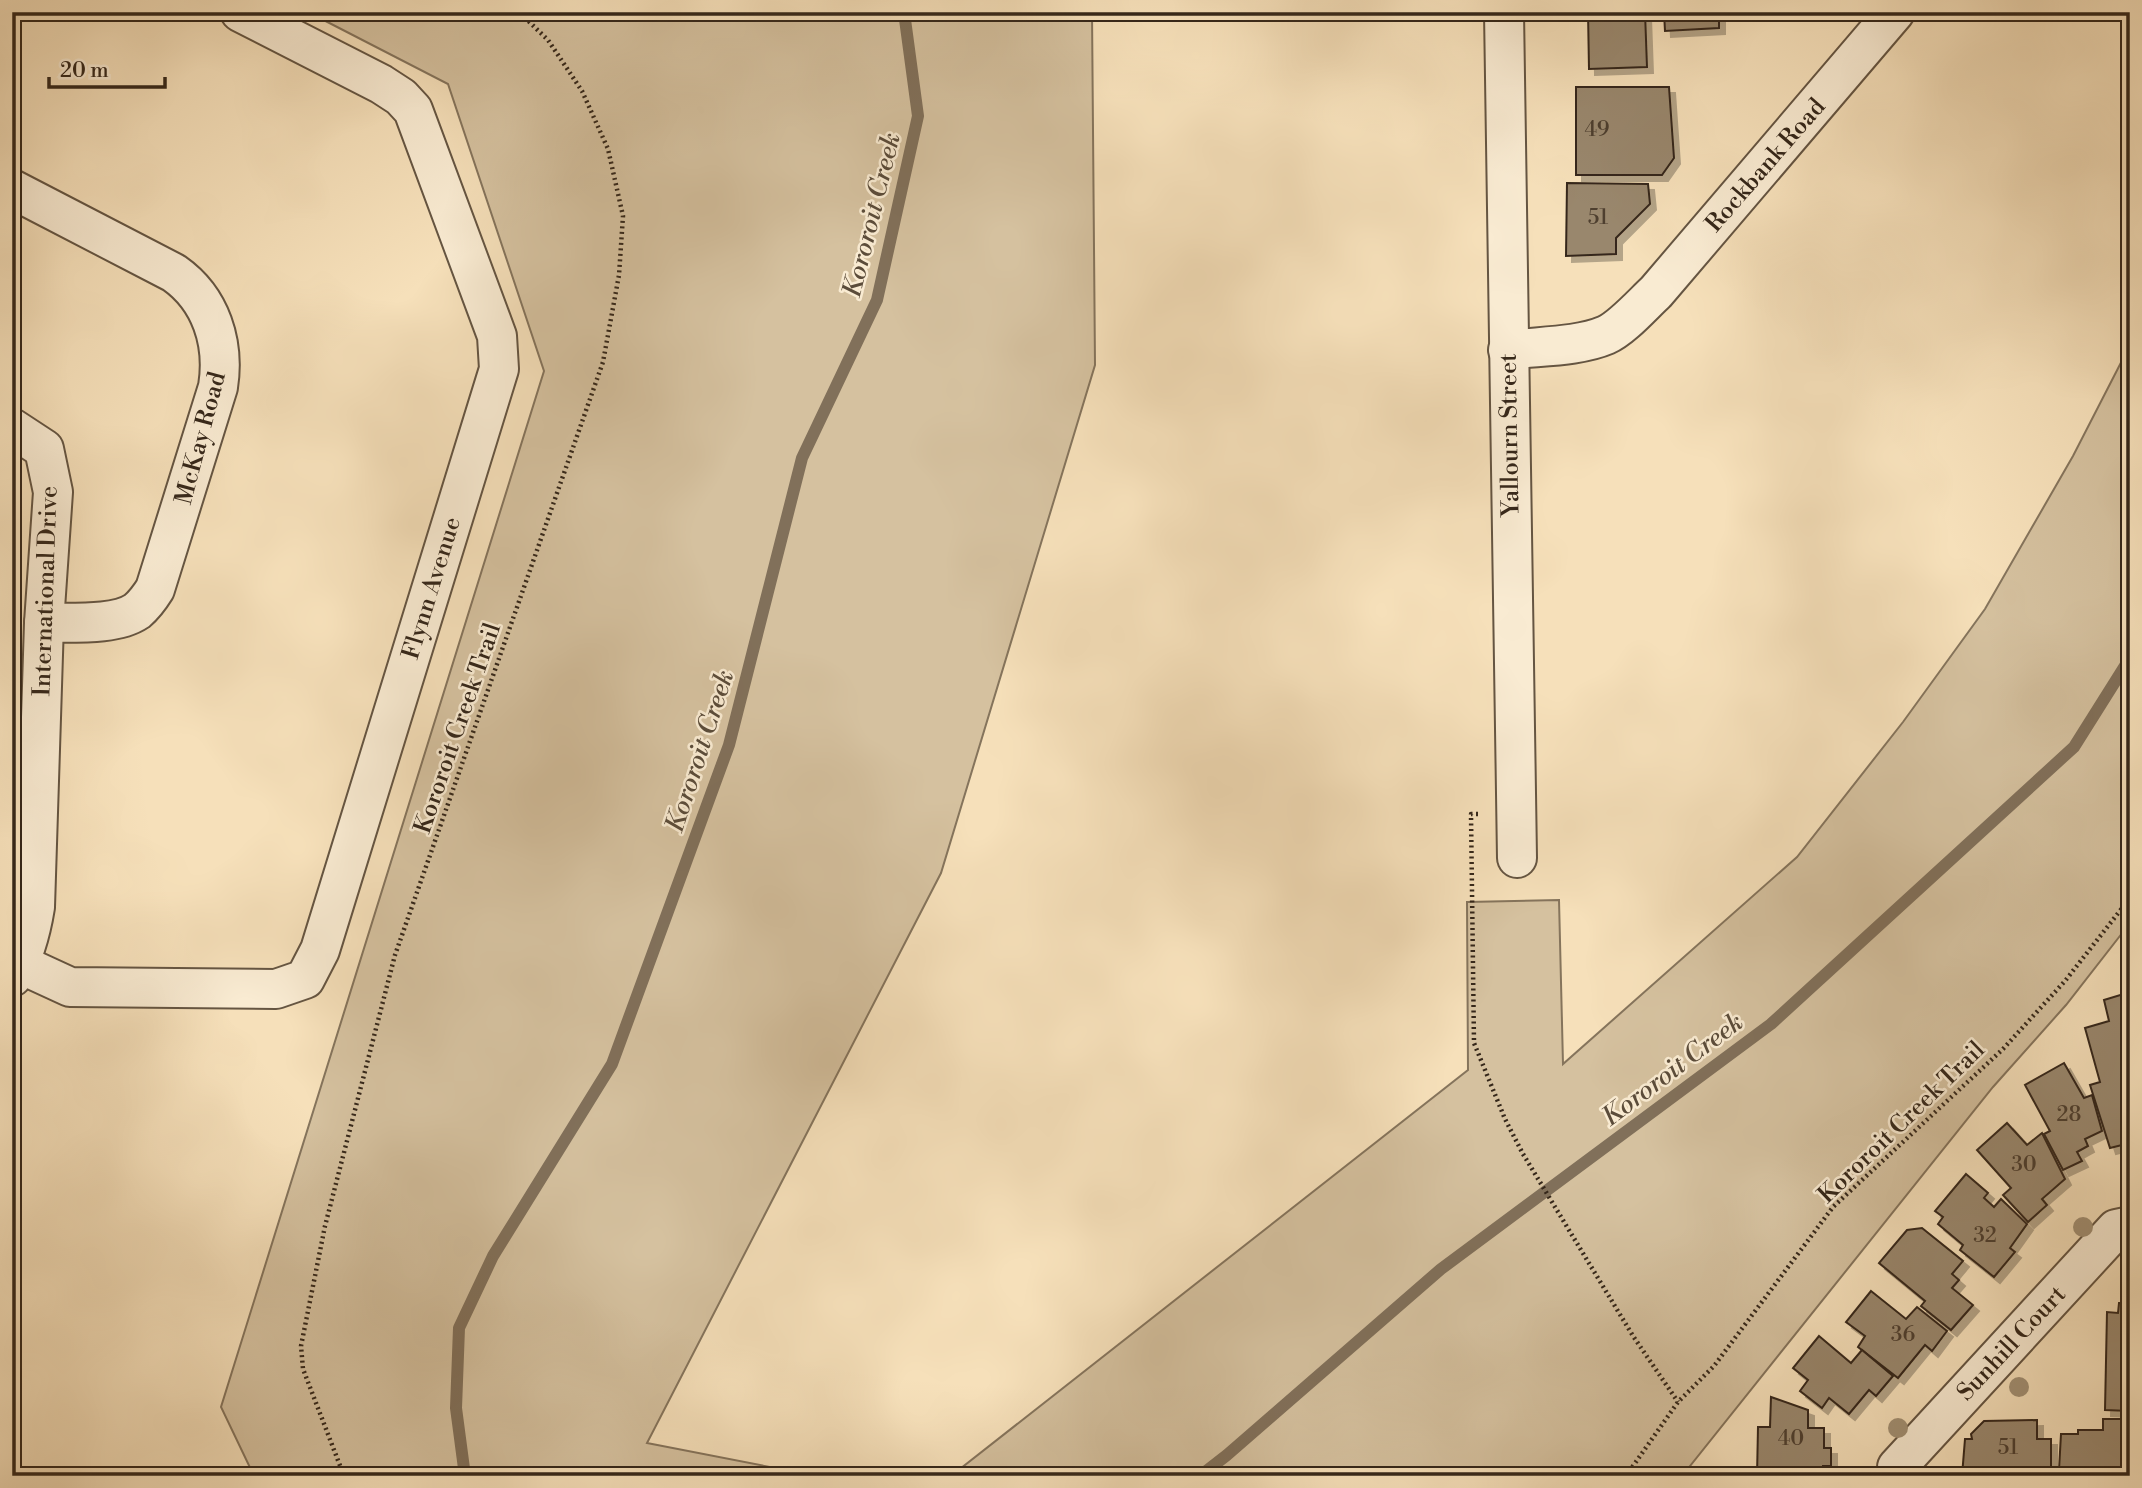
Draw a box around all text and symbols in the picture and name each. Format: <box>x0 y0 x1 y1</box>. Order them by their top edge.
scale bar <box>49 46 164 90</box>
text: 20 m <box>60 58 109 84</box>
street label: Rockbank Road <box>1699 92 1832 239</box>
house number: 49 <box>1584 117 1610 143</box>
water label: Kororoit Creek <box>836 129 908 301</box>
house number: 51 <box>1588 205 1608 231</box>
street label: Yallourn Street <box>1494 353 1526 519</box>
street label: McKay Road <box>169 368 233 508</box>
street label: International Drive <box>27 485 65 697</box>
street label: Flynn Avenue <box>396 513 468 663</box>
street label: Kororoit Creek Trail <box>408 619 508 838</box>
water label: Kororoit Creek <box>659 666 741 837</box>
water label: Kororoit Creek <box>1596 1006 1750 1133</box>
street label: Kororoit Creek Trail <box>1812 1035 1991 1210</box>
house number: 28 <box>2057 1102 2081 1128</box>
house number: 30 <box>2011 1152 2037 1178</box>
house number: 32 <box>1973 1223 1997 1249</box>
street label: Sunhill Court <box>1951 1280 2073 1407</box>
house number: 36 <box>1891 1322 1915 1348</box>
house number: 40 <box>1778 1426 1804 1452</box>
house number: 51 <box>1998 1435 2018 1461</box>

